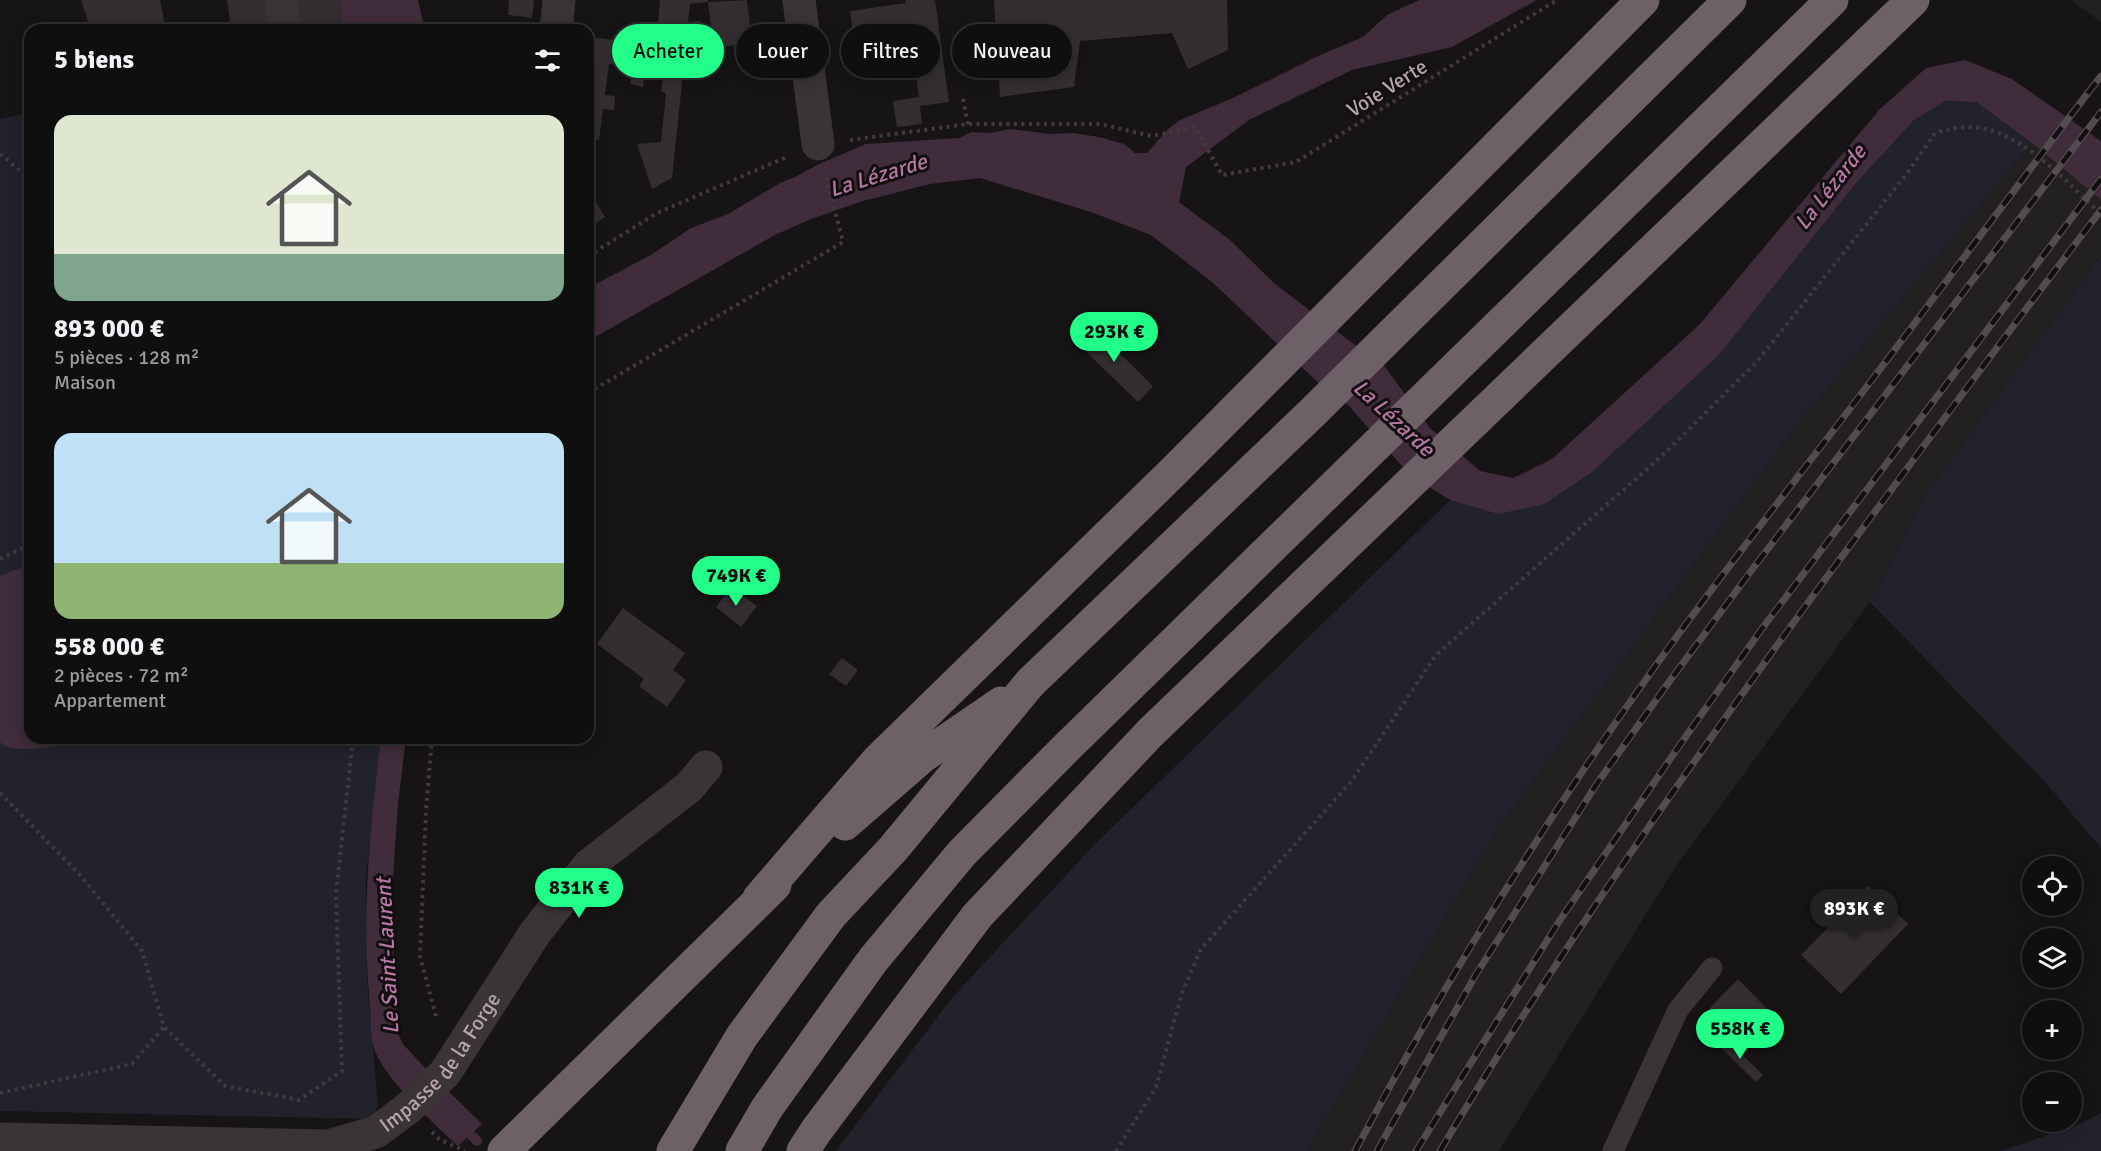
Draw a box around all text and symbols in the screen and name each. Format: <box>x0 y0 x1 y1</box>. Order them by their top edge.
chip: Acheter <box>612 24 724 78</box>
chip: Louer <box>736 24 829 78</box>
chip: Filtres <box>841 24 940 78</box>
chip: Nouveau <box>952 24 1072 78</box>
text: 5 biens <box>54 44 134 76</box>
icon: filters <box>531 44 564 77</box>
street label: Voie Verte <box>1342 53 1432 123</box>
water label: La Lézarde <box>1788 138 1872 235</box>
water label: La Lézarde <box>826 147 931 203</box>
icon: home <box>255 154 363 262</box>
pin: 293K € <box>1065 312 1163 363</box>
text: 893 000 € <box>54 313 164 345</box>
text: 293K € <box>1084 319 1144 344</box>
text: 5 pièces · 128 m² <box>54 345 199 370</box>
text: Maison <box>54 370 116 395</box>
water label: La Lézarde <box>1348 374 1441 463</box>
icon: home <box>255 472 363 580</box>
pin: 749K € <box>687 556 785 607</box>
text: 749K € <box>706 563 766 588</box>
text: 558 000 € <box>54 631 164 663</box>
text: 2 pièces · 72 m² <box>54 663 189 688</box>
text: Appartement <box>54 688 166 713</box>
map controls <box>2022 856 2082 1132</box>
button: locate <box>2022 856 2082 916</box>
pin: 831K € <box>530 868 628 919</box>
water label: Le Saint-Laurent <box>369 875 405 1035</box>
text: 831K € <box>549 875 609 900</box>
pin: 893K € <box>1805 889 1903 940</box>
text: 893K € <box>1824 896 1884 921</box>
button: layers <box>2022 928 2082 988</box>
street label: Impasse de la Forge <box>374 988 506 1138</box>
button: + <box>2022 1000 2082 1060</box>
pin: 558K € <box>1691 1009 1789 1060</box>
text: 558K € <box>1710 1016 1770 1041</box>
button: − <box>2022 1072 2082 1132</box>

